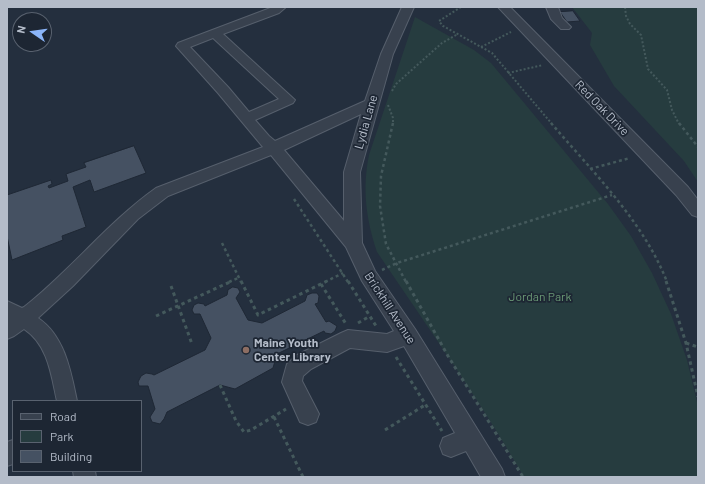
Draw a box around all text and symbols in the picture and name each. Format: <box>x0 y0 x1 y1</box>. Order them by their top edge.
north arrow <box>12 12 52 52</box>
text: N <box>14 24 28 34</box>
street label: Red Oak Drive <box>572 77 632 139</box>
street label: Lydia Lane <box>351 93 381 151</box>
street label: Brickhill Avenue <box>361 269 419 347</box>
park label: Jordan Park <box>509 290 571 304</box>
place label: Maine Youth Center Library <box>254 336 331 364</box>
marker: Maine Youth Center Library <box>241 345 251 355</box>
legend <box>12 400 142 472</box>
text: Road <box>50 409 77 423</box>
text: Park <box>50 429 74 443</box>
text: Building <box>50 449 92 463</box>

